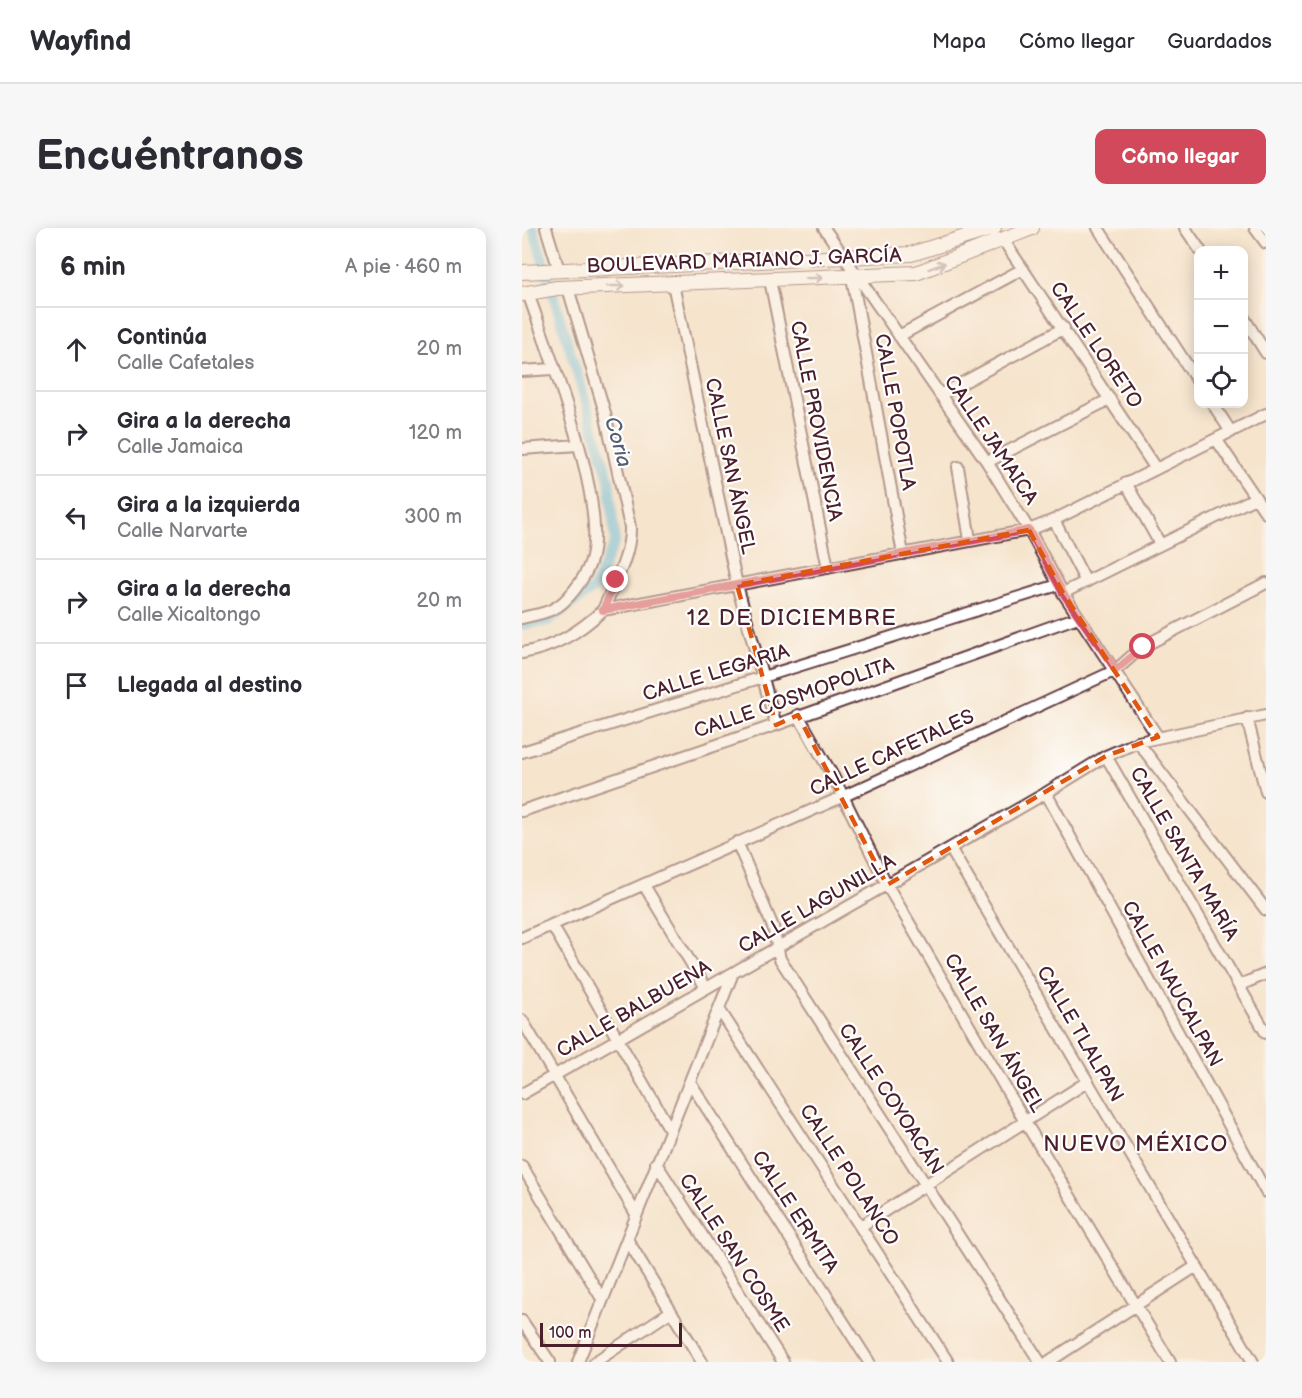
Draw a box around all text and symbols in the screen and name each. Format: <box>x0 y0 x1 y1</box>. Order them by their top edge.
text: Wayfind <box>30 25 131 58</box>
text: Mapa <box>932 29 986 54</box>
text: Cómo llegar <box>1019 29 1134 54</box>
text: Guardados <box>1167 29 1272 54</box>
button: Cómo llegar <box>1095 129 1266 184</box>
text: Encuéntranos <box>36 131 304 182</box>
street label: BOULEVARD MARIANO J. GARCÍA <box>586 242 903 278</box>
map controls <box>1194 246 1248 408</box>
button: + <box>1194 246 1248 300</box>
text: 6 min <box>60 252 126 283</box>
text: A pie · 460 m <box>345 255 462 279</box>
one-way arrow <box>927 260 945 271</box>
one-way arrow <box>804 272 824 284</box>
street label: CALLE LORETO <box>1045 277 1147 413</box>
one-way arrow <box>605 280 625 292</box>
button: − <box>1194 300 1248 354</box>
street label: CALLE PROVIDENCIA <box>785 319 847 524</box>
text: Continúa <box>117 324 207 351</box>
street label: CALLE POPOTLA <box>869 332 921 493</box>
icon: ahead <box>60 333 93 366</box>
text: 20 m <box>417 337 462 361</box>
text: Calle Cafetales <box>117 351 254 375</box>
button: locate <box>1194 354 1248 408</box>
street label: CALLE JAMAICA <box>939 371 1044 510</box>
street label: CALLE SAN ÁNGEL <box>700 376 761 557</box>
text: Gira a la derecha <box>117 408 291 435</box>
water label: Coria <box>599 414 637 470</box>
icon: right <box>60 417 93 450</box>
text: 120 m <box>409 421 462 445</box>
text: Calle Jamaica <box>117 435 243 459</box>
text: Gira a la izquierda <box>117 492 301 519</box>
icon: left <box>60 501 93 534</box>
text: 300 m <box>404 505 462 529</box>
text: Calle Narvarte <box>117 519 248 543</box>
route end <box>602 566 628 592</box>
text: Gira a la derecha <box>117 576 291 603</box>
icon: right <box>60 585 93 618</box>
text: 20 m <box>417 589 462 613</box>
text: Calle Xicaltongo <box>117 603 261 627</box>
district label: 12 DE DICIEMBRE <box>687 605 897 632</box>
route start <box>1129 633 1155 659</box>
street label: CALLE LEGARIA <box>640 639 793 707</box>
street label: CALLE COSMOPOLITA <box>691 652 898 743</box>
icon: arrive <box>60 669 93 702</box>
text: Llegada al destino <box>117 672 302 699</box>
street label: CALLE CAFETALES <box>806 704 978 802</box>
street label: CALLE SANTA MARÍA <box>1124 762 1245 946</box>
street label: CALLE LAGUNILLA <box>734 849 900 959</box>
street label: CALLE NAUCALPAN <box>1116 897 1228 1071</box>
street label: CALLE SAN ÁNGEL <box>939 949 1050 1117</box>
street label: CALLE BALBUENA <box>553 955 716 1063</box>
street label: CALLE TLALPAN <box>1031 962 1129 1106</box>
street label: CALLE COYOACÁN <box>833 1018 950 1179</box>
street label: CALLE POLANCO <box>794 1100 904 1250</box>
district label: NUEVO MÉXICO <box>1043 1130 1229 1158</box>
street label: CALLE ERMITA <box>747 1146 844 1278</box>
street label: CALLE SAN COSME <box>674 1169 794 1337</box>
scale bar <box>540 1320 682 1348</box>
text: 100 m <box>549 1324 592 1343</box>

